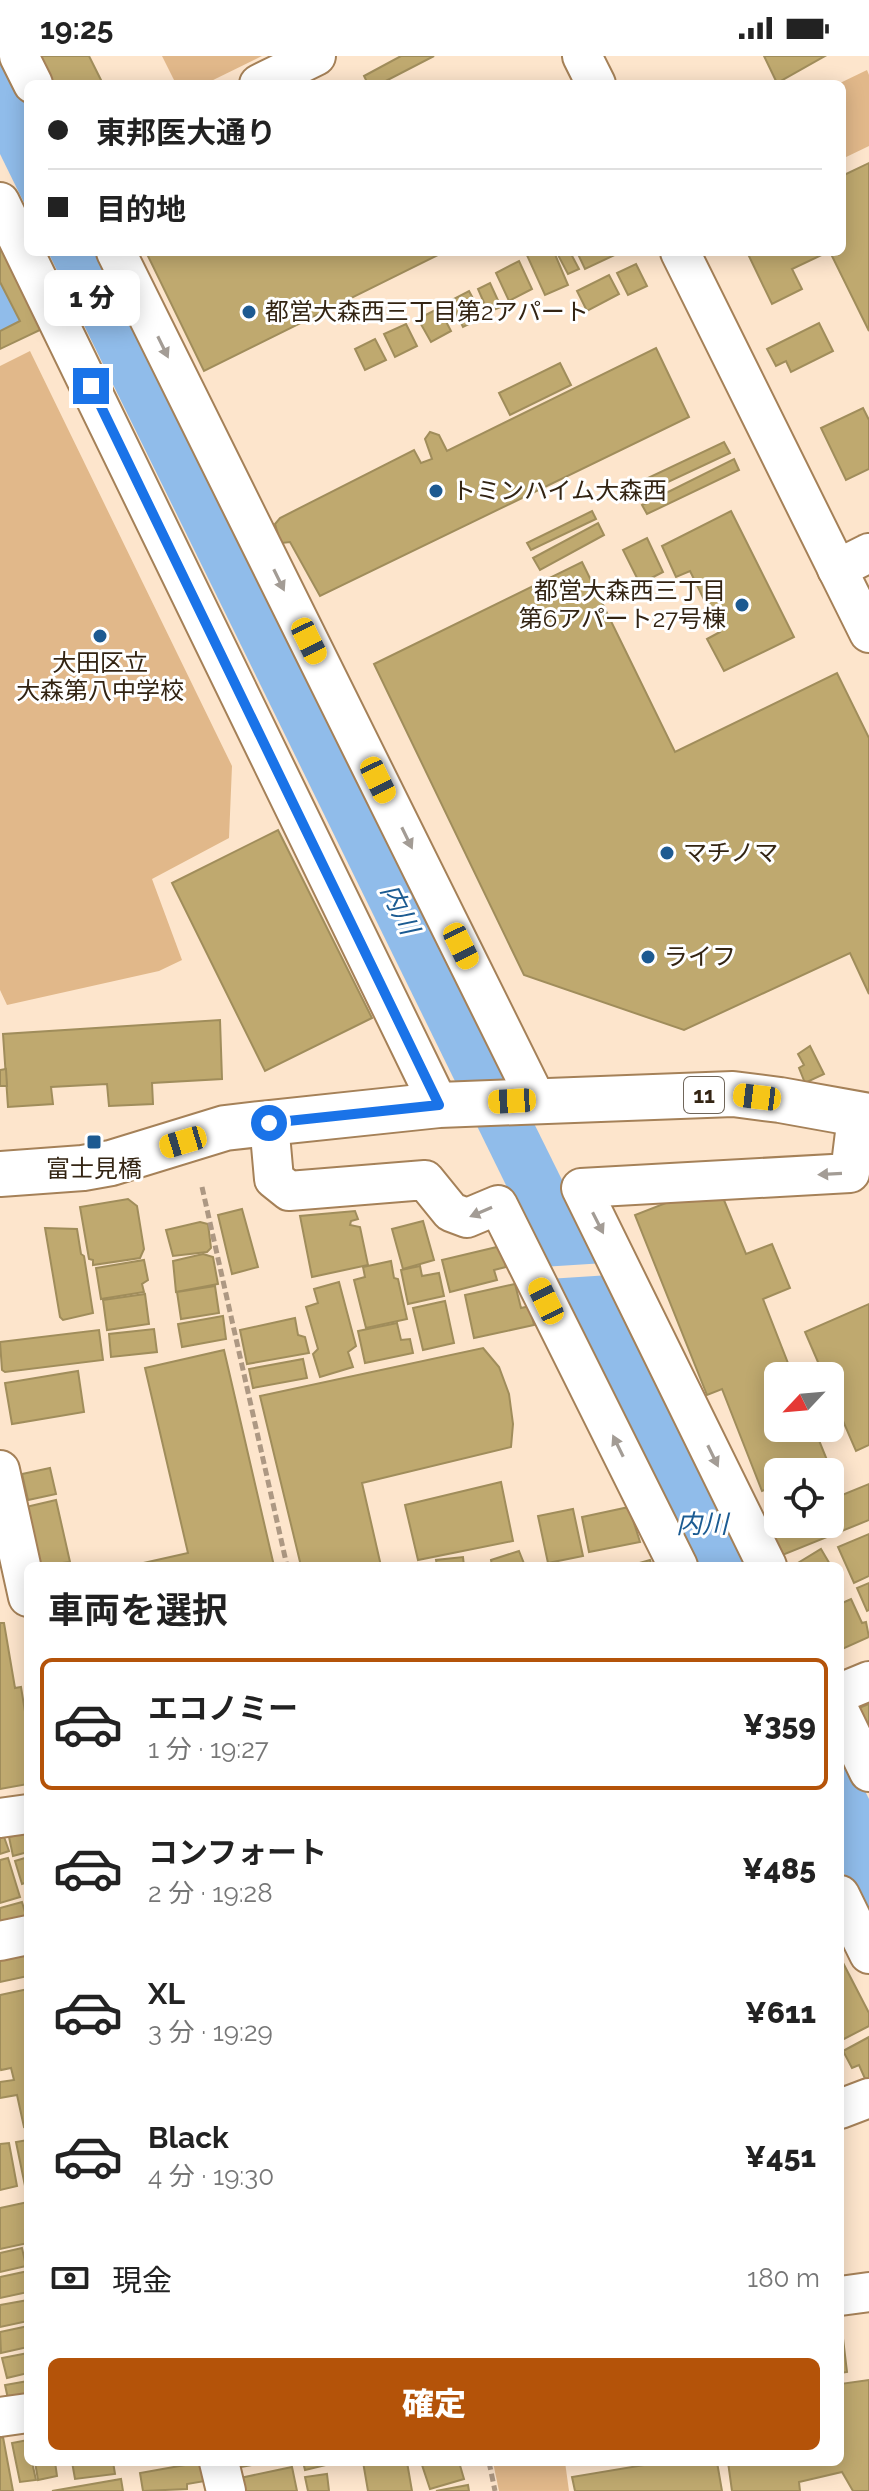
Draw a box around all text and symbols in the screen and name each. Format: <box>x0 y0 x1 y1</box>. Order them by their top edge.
text: 19:25 <box>40 11 113 46</box>
text: 東邦医大通り <box>96 115 276 150</box>
text: 目的地 <box>96 192 186 227</box>
callout: 1 分 <box>43 270 139 326</box>
text: 1 分 <box>69 283 115 313</box>
place label: 都営大森西三丁目第2アパート <box>265 297 589 326</box>
marker: 都営大森西三丁目第2アパート <box>240 303 258 321</box>
one-way arrow <box>157 335 170 358</box>
route end <box>73 368 109 404</box>
place label: トミンハイム大森西 <box>452 476 667 505</box>
marker: トミンハイム大森西 <box>427 482 445 500</box>
one-way arrow <box>272 568 286 591</box>
place label: 都営大森西三丁目 第6アパート27号棟 <box>519 576 726 633</box>
marker: 都営大森西三丁目 第6アパート27号棟 <box>733 596 751 614</box>
car <box>288 614 330 668</box>
marker: 大田区立 大森第八中学校 <box>91 627 109 645</box>
place label: 大田区立 大森第八中学校 <box>16 648 184 705</box>
car <box>357 753 399 807</box>
one-way arrow <box>400 826 414 849</box>
place label: マチノマ <box>683 838 778 867</box>
marker: マチノマ <box>658 844 676 862</box>
water label: 内川 <box>375 879 426 942</box>
car <box>440 919 482 973</box>
place label: ライフ <box>664 942 736 971</box>
marker: ライフ <box>639 948 657 966</box>
road number: 11 <box>684 1077 724 1113</box>
car <box>732 1082 782 1112</box>
car <box>487 1088 537 1114</box>
route start <box>251 1105 287 1141</box>
car <box>157 1124 209 1160</box>
marker: 富士見橋 <box>85 1133 103 1151</box>
place label: 富士見橋 <box>46 1154 142 1183</box>
one-way arrow <box>817 1168 842 1181</box>
one-way arrow <box>469 1205 493 1218</box>
one-way arrow <box>591 1211 605 1234</box>
car <box>525 1274 567 1328</box>
north arrow <box>764 1362 844 1442</box>
map controls <box>764 1362 844 1538</box>
one-way arrow <box>611 1434 625 1458</box>
one-way arrow <box>706 1445 720 1468</box>
button: locate <box>764 1458 844 1538</box>
water label: 内川 <box>676 1509 731 1539</box>
text: 車両を選択 <box>48 1589 228 1631</box>
icon: car <box>52 1688 124 1760</box>
text: エコノミー <box>148 1691 298 1726</box>
text: ¥359 <box>743 1707 816 1742</box>
text: 1 分 · 19:27 <box>148 1734 269 1764</box>
icon: car <box>52 1832 124 1904</box>
text: コンフォート <box>148 1835 327 1870</box>
text: ¥485 <box>742 1851 816 1886</box>
text: 2 分 · 19:28 <box>148 1878 273 1908</box>
icon: car <box>52 1976 124 2048</box>
text: XL <box>148 1976 185 2011</box>
text: ¥611 <box>745 1995 816 2030</box>
text: 3 分 · 19:29 <box>148 2017 273 2047</box>
icon: car <box>52 2120 124 2192</box>
text: Black <box>148 2120 229 2155</box>
text: ¥451 <box>745 2139 816 2174</box>
text: 4 分 · 19:30 <box>148 2161 274 2191</box>
icon: cash <box>48 2256 92 2300</box>
text: 現金 <box>112 2263 172 2298</box>
text: 180 m <box>747 2263 820 2293</box>
button: 確定 <box>48 2358 820 2450</box>

